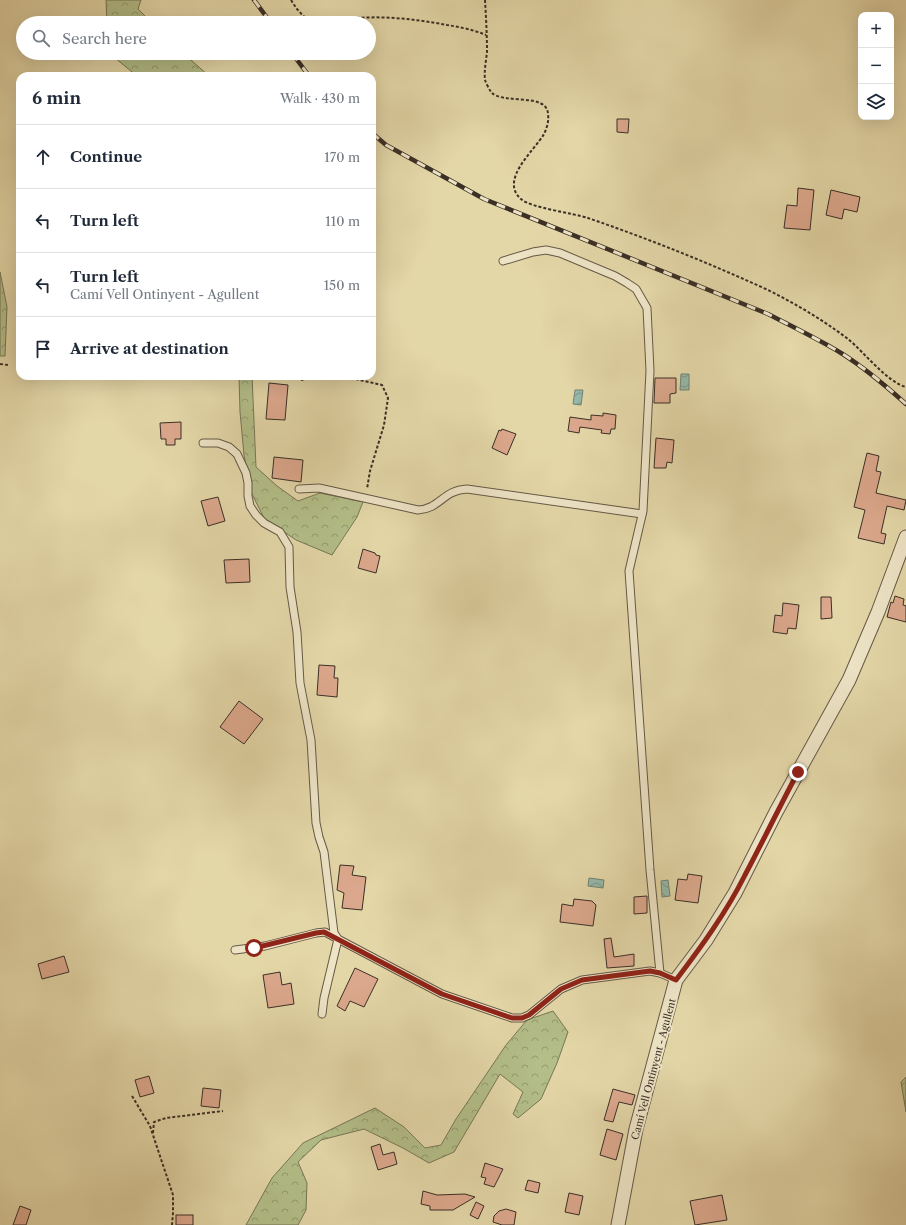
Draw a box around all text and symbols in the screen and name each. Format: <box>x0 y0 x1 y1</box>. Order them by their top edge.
map controls <box>858 12 894 120</box>
button: + <box>858 12 894 48</box>
search box <box>16 16 376 60</box>
icon: search <box>30 27 52 49</box>
text: Search here <box>62 29 147 48</box>
button: − <box>858 48 894 84</box>
button: layers <box>858 84 894 120</box>
text: 6 min <box>32 88 81 108</box>
text: Walk · 430 m <box>280 90 360 106</box>
icon: ahead <box>32 146 54 168</box>
text: Continue <box>70 147 142 166</box>
text: 170 m <box>324 149 360 165</box>
icon: left <box>32 210 54 232</box>
text: Turn left <box>70 211 139 230</box>
text: 110 m <box>325 213 360 229</box>
text: Turn left <box>70 267 139 286</box>
icon: left <box>32 274 54 296</box>
text: 150 m <box>324 277 360 293</box>
text: Camí Vell Ontinyent - Agullent <box>70 286 259 302</box>
icon: arrive <box>32 338 54 360</box>
text: Arrive at destination <box>70 339 229 358</box>
route end <box>789 763 807 781</box>
route start <box>245 939 263 957</box>
street label: Camí Vell Ontinyent - Agullent <box>628 997 679 1141</box>

